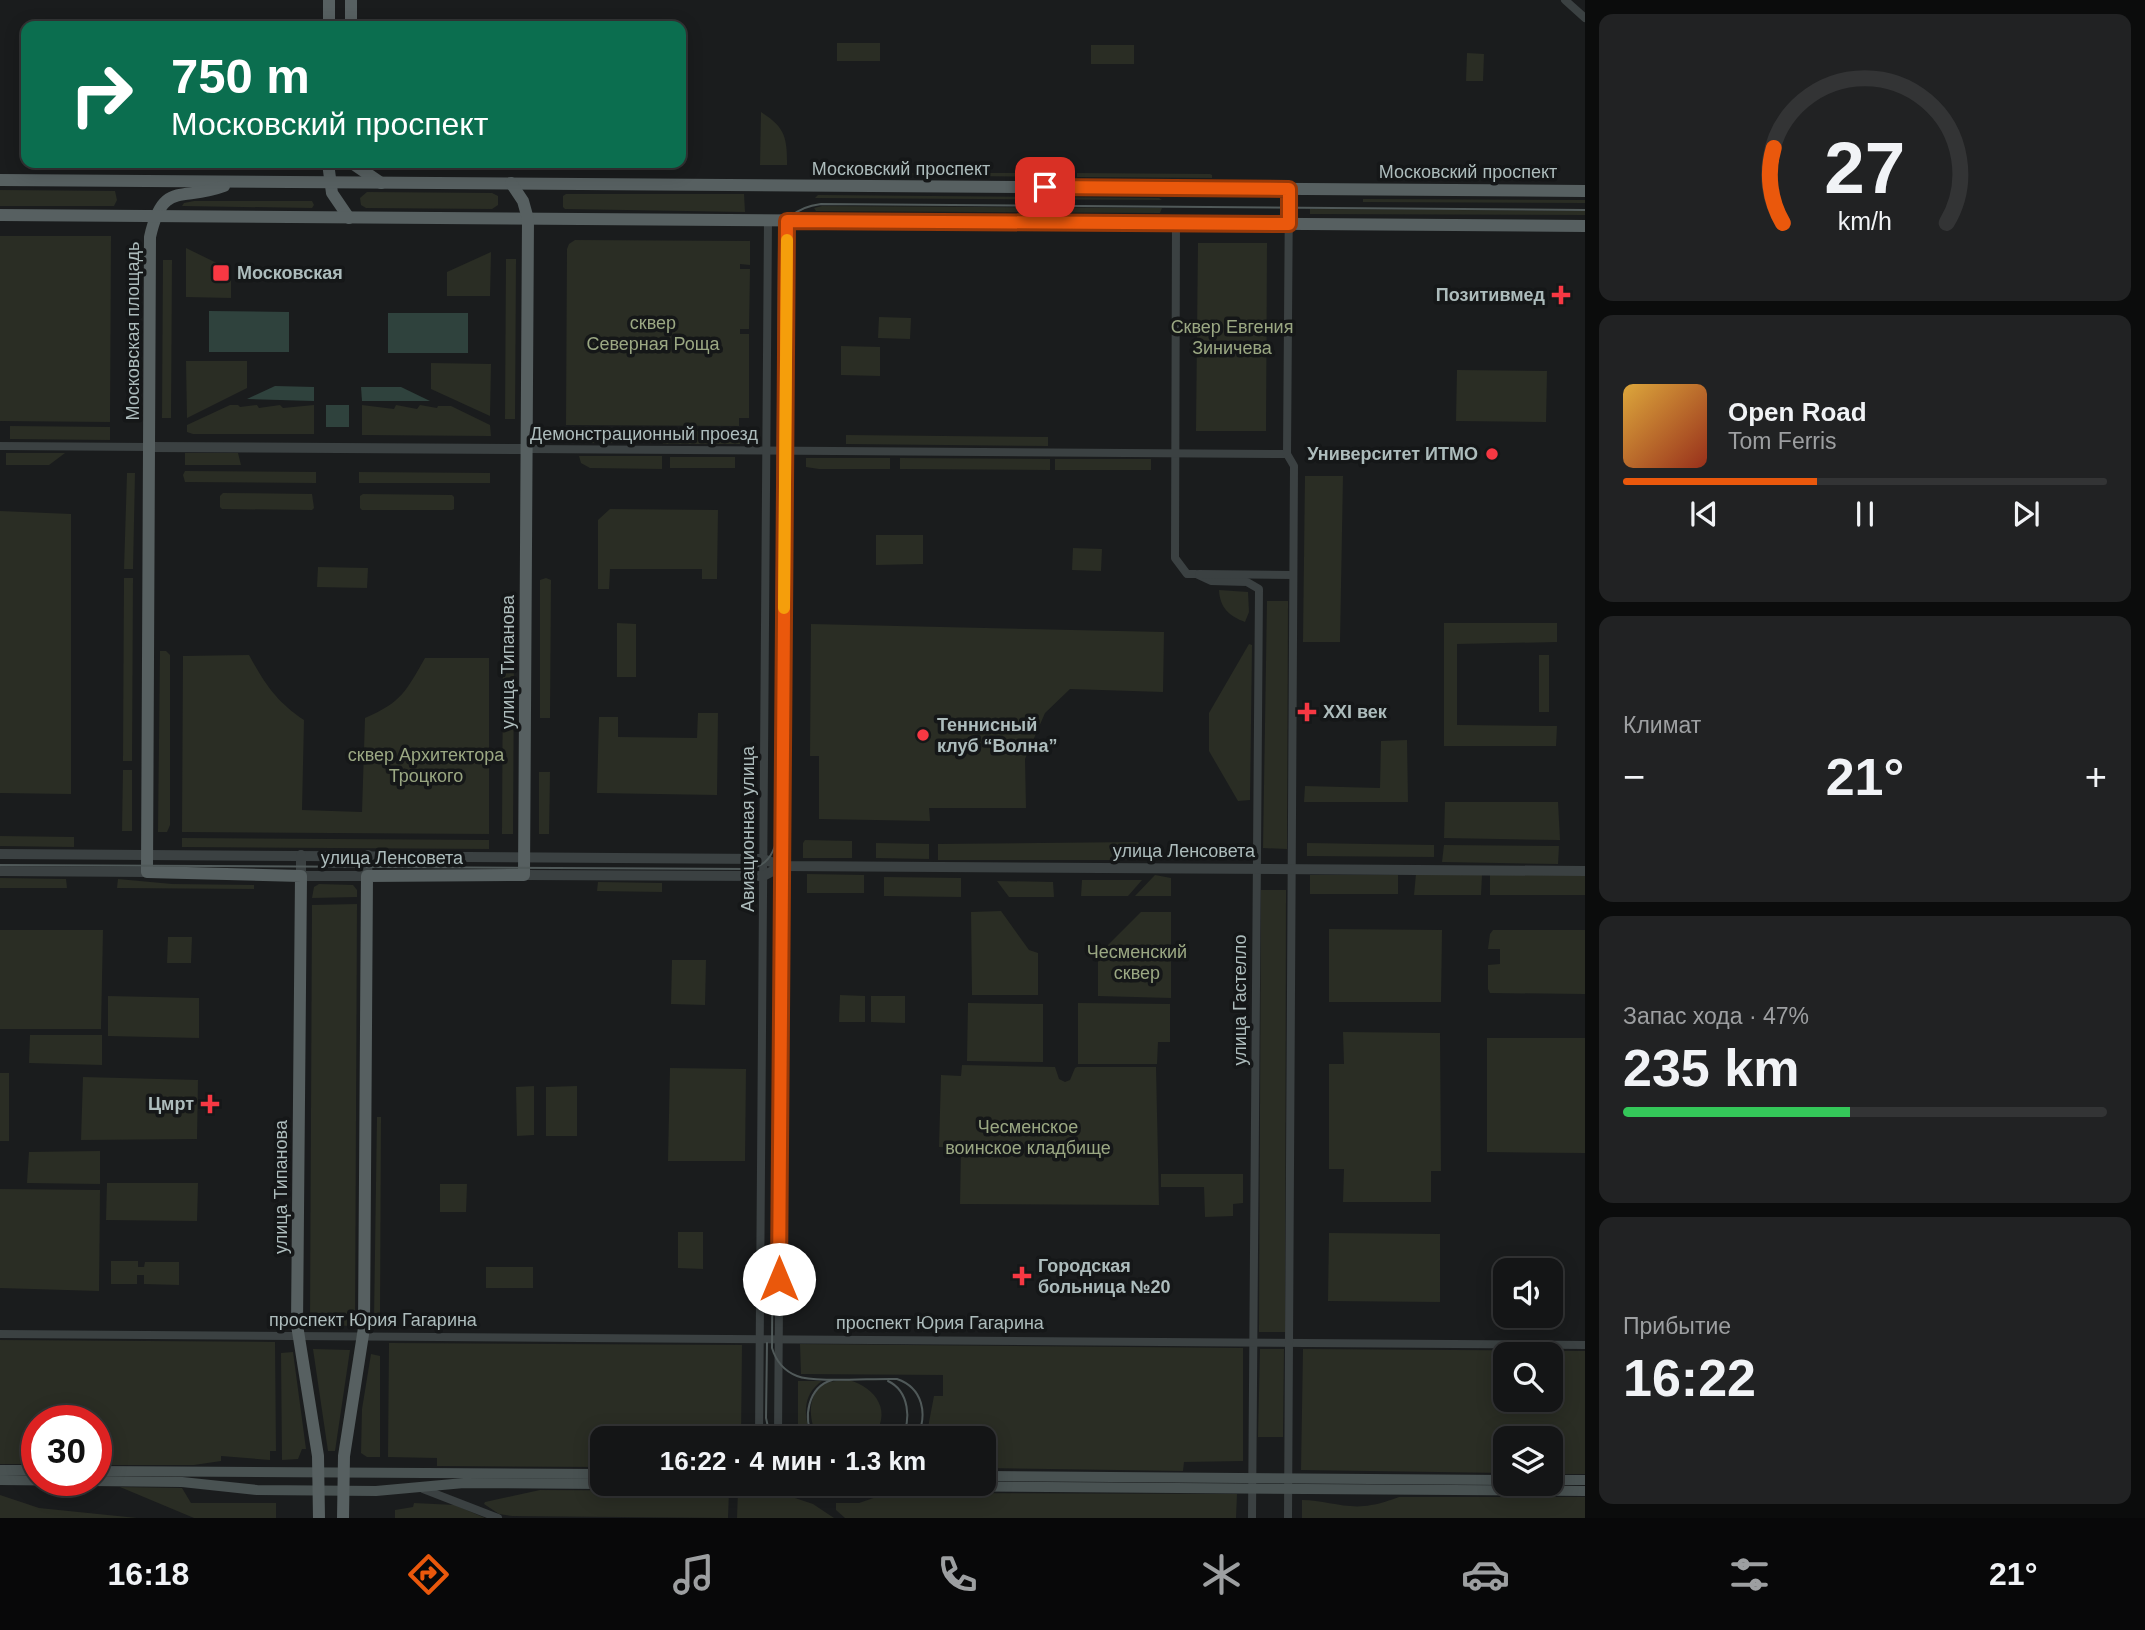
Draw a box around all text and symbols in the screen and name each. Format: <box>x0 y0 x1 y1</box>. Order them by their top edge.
icon: right <box>56 49 147 140</box>
text: 750 m <box>171 49 310 103</box>
text: Московский проспект <box>171 106 488 142</box>
text: 27 <box>1825 128 1905 209</box>
pin <box>1015 157 1075 217</box>
street label: Московский проспект <box>812 159 990 179</box>
street label: Московский проспект <box>1379 162 1557 182</box>
icon: arrive <box>1026 168 1064 206</box>
text: km/h <box>1838 207 1892 235</box>
street label: Московская площадь <box>123 242 143 420</box>
marker: Московская <box>211 263 231 283</box>
place label: Московская <box>237 263 343 283</box>
place label: Позитивмед <box>1436 285 1546 305</box>
marker: Позитивмед <box>1551 285 1571 305</box>
park label: сквер Северная Роща <box>586 313 721 354</box>
park label: Сквер Евгения Зиничева <box>1171 317 1293 358</box>
text: Open Road <box>1728 397 1867 427</box>
street label: Демонстрационный проезд <box>530 424 758 444</box>
text: Tom Ferris <box>1728 428 1837 454</box>
place label: Университет ИТМО <box>1307 444 1478 464</box>
marker: Университет ИТМО <box>1484 446 1500 462</box>
icon: previous <box>1685 495 1723 533</box>
icon: pause <box>1846 495 1884 533</box>
icon: next <box>2007 495 2045 533</box>
street label: улица Типанова <box>498 594 518 729</box>
marker: XXI век <box>1297 702 1317 722</box>
place label: XXI век <box>1323 702 1388 722</box>
text: Климат <box>1623 712 1701 738</box>
place label: Теннисный клуб “Волна” <box>937 715 1057 756</box>
marker: Теннисный клуб “Волна” <box>915 727 931 743</box>
park label: сквер Архитектора Троцкого <box>348 745 505 786</box>
street label: Авиационная улица <box>738 745 758 912</box>
text: 21° <box>1826 748 1904 806</box>
text: − <box>1623 756 1645 798</box>
text: + <box>2085 756 2107 798</box>
street label: улица Ленсовета <box>1113 841 1256 861</box>
street label: улица Ленсовета <box>321 848 464 868</box>
street label: улица Гастелло <box>1230 935 1250 1065</box>
park label: Чесменский сквер <box>1087 942 1187 983</box>
text: Запас хода · 47% <box>1623 1003 1809 1029</box>
text: 235 km <box>1623 1039 1799 1097</box>
place label: Цмрт <box>148 1094 194 1114</box>
marker: Цмрт <box>200 1094 220 1114</box>
park label: Чесменское воинское кладбище <box>945 1117 1111 1158</box>
street label: улица Типанова <box>271 1119 291 1254</box>
position arrow <box>742 1242 816 1316</box>
place label: Городская больница №20 <box>1038 1256 1171 1297</box>
map controls <box>1493 1258 1563 1496</box>
button: sound <box>1493 1258 1563 1328</box>
marker: Городская больница №20 <box>1012 1266 1032 1286</box>
street label: проспект Юрия Гагарина <box>269 1310 478 1330</box>
street label: проспект Юрия Гагарина <box>836 1313 1045 1333</box>
text: Прибытие <box>1623 1313 1731 1339</box>
button: search <box>1493 1342 1563 1412</box>
text: 16:22 <box>1623 1349 1756 1407</box>
speed limit sign: 30 <box>21 1405 112 1496</box>
button: layers <box>1493 1426 1563 1496</box>
text: 16:22 · 4 мин · 1.3 km <box>660 1446 926 1476</box>
icon: directions <box>404 1550 453 1599</box>
icon: music <box>669 1550 718 1599</box>
icon: phone <box>933 1550 982 1599</box>
icon: climate <box>1197 1550 1246 1599</box>
icon: car <box>1461 1550 1510 1599</box>
icon: filters <box>1725 1550 1774 1599</box>
text: 16:18 <box>108 1556 189 1592</box>
text: 21° <box>1989 1556 2037 1592</box>

